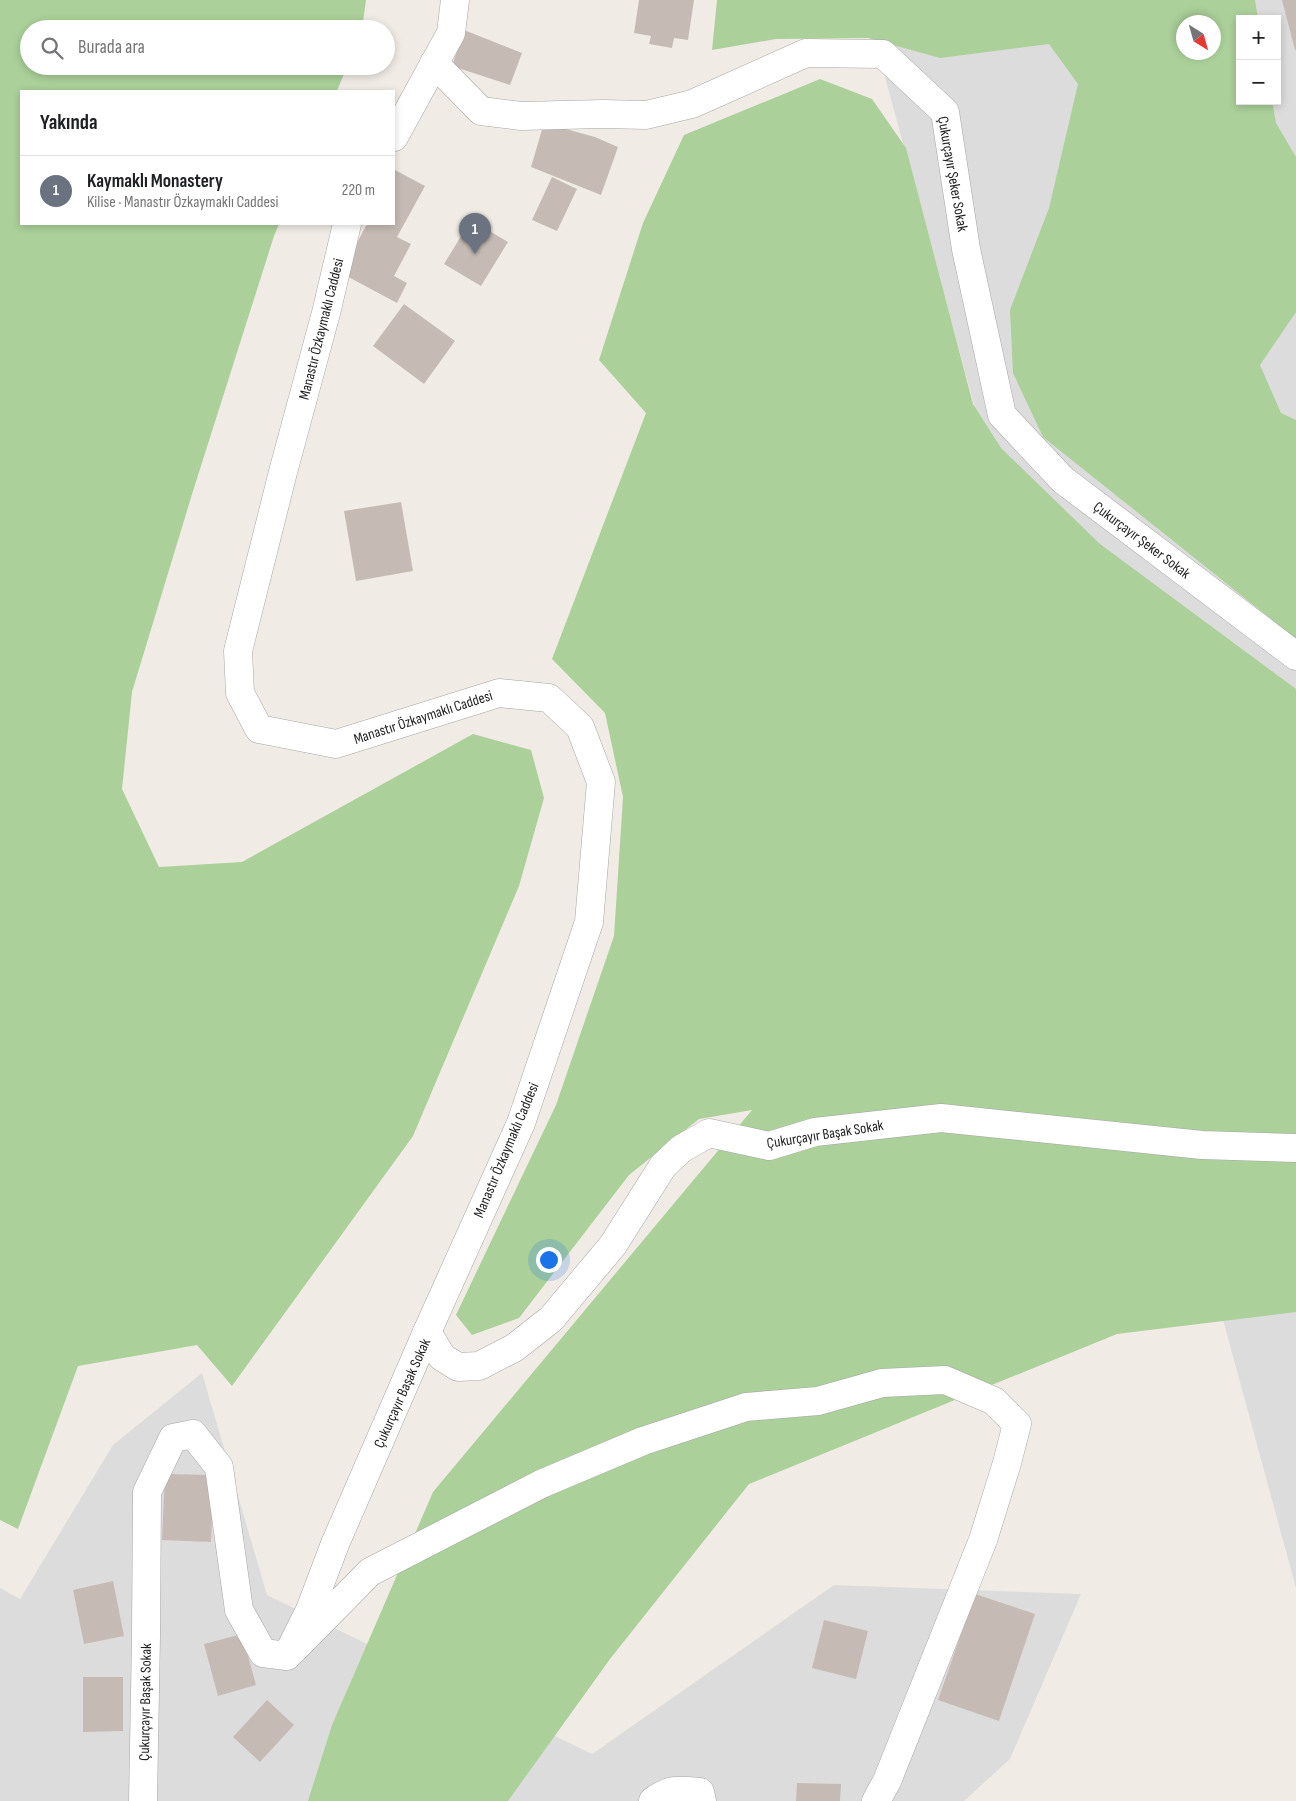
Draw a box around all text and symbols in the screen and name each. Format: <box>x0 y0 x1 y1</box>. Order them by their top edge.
north arrow <box>1176 15 1221 60</box>
map controls <box>1236 15 1281 105</box>
button: + <box>1236 15 1281 60</box>
search box <box>20 20 395 75</box>
icon: search <box>38 34 66 62</box>
text: Burada ara <box>78 36 145 59</box>
button: − <box>1236 60 1281 105</box>
text: Yakında <box>40 110 97 135</box>
street label: Çukurçayır Şeker Sokak <box>933 115 972 234</box>
text: Kaymaklı Monastery <box>87 170 223 193</box>
text: 1 <box>53 181 59 200</box>
text: 220 m <box>342 181 375 200</box>
text: Kilise · Manastır Özkaymaklı Caddesi <box>87 193 279 212</box>
pin: 1 <box>459 213 491 254</box>
street label: Manastır Özkaymaklı Caddesi <box>295 256 348 402</box>
street label: Çukurçayır Şeker Sokak <box>1089 498 1194 583</box>
street label: Manastır Özkaymaklı Caddesi <box>351 686 495 749</box>
street label: Manastır Özkaymaklı Caddesi <box>469 1080 544 1221</box>
street label: Çukurçayır Başak Sokak <box>765 1116 885 1153</box>
your location <box>536 1247 562 1273</box>
street label: Çukurçayır Başak Sokak <box>370 1335 435 1451</box>
street label: Çukurçayır Başak Sokak <box>135 1643 156 1761</box>

